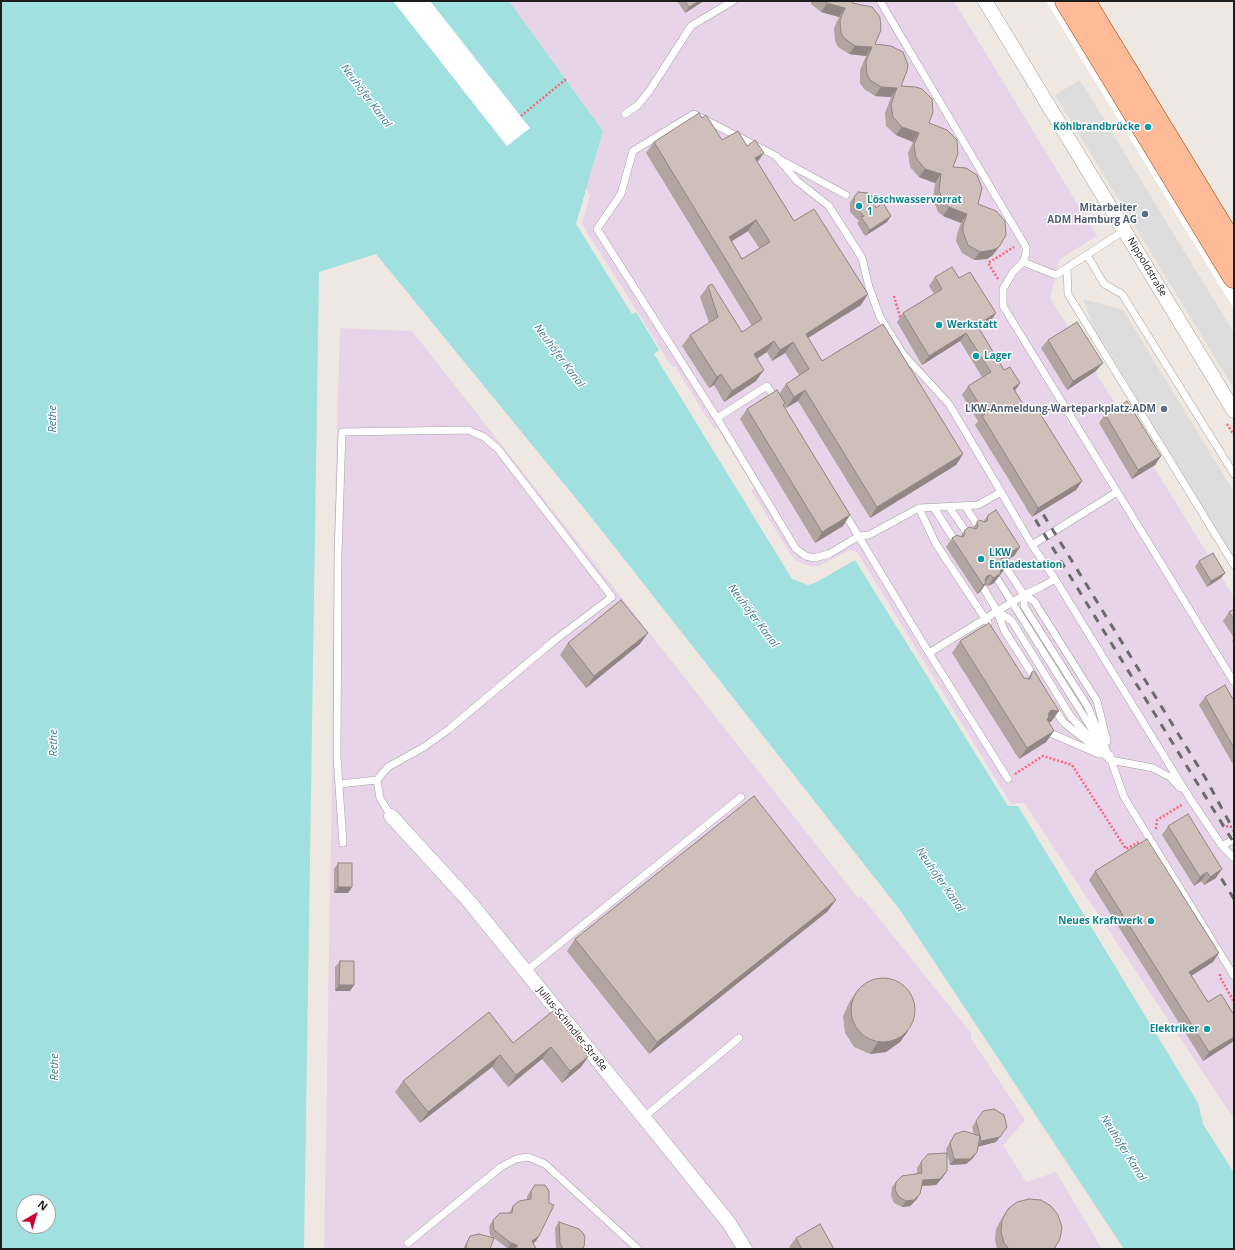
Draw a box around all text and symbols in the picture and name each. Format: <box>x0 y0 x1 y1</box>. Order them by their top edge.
water label: Neuhöfer Kanal <box>338 62 394 130</box>
place label: Köhlbrandbrücke <box>1053 121 1140 133</box>
marker: Köhlbrandbrücke <box>1143 122 1153 132</box>
place label: Löschwasservorrat 1 <box>867 194 962 218</box>
marker: Löschwasservorrat 1 <box>854 201 864 211</box>
place label: Mitarbeiter ADM Hamburg AG <box>1047 202 1137 226</box>
marker: Mitarbeiter ADM Hamburg AG <box>1140 209 1150 219</box>
street label: Nippoldstraße <box>1125 235 1169 299</box>
place label: Werkstatt <box>947 319 997 331</box>
marker: Werkstatt <box>934 320 944 330</box>
water label: Neuhöfer Kanal <box>531 322 587 390</box>
place label: Lager <box>984 350 1012 362</box>
marker: Lager <box>971 351 981 361</box>
place label: LKW-Anmeldung-Warteparkplatz-ADM <box>965 403 1156 415</box>
marker: LKW-Anmeldung-Warteparkplatz-ADM <box>1159 404 1169 414</box>
water label: Rethe <box>46 405 60 433</box>
place label: LKW Entladestation <box>989 547 1062 570</box>
marker: LKW Entladestation <box>976 554 986 564</box>
water label: Neuhöfer Kanal <box>725 582 781 650</box>
water label: Rethe <box>47 729 61 757</box>
water label: Neuhöfer Kanal <box>913 845 967 915</box>
place label: Neues Kraftwerk <box>1058 915 1143 927</box>
marker: Neues Kraftwerk <box>1146 916 1156 926</box>
street label: Julius-Schindler-Straße <box>534 984 610 1074</box>
place label: Elektriker <box>1150 1023 1199 1035</box>
marker: Elektriker <box>1202 1024 1212 1034</box>
water label: Rethe <box>48 1053 62 1081</box>
water label: Neuhöfer Kanal <box>1097 1112 1149 1184</box>
north arrow <box>16 1194 56 1234</box>
text: N <box>35 1196 51 1214</box>

